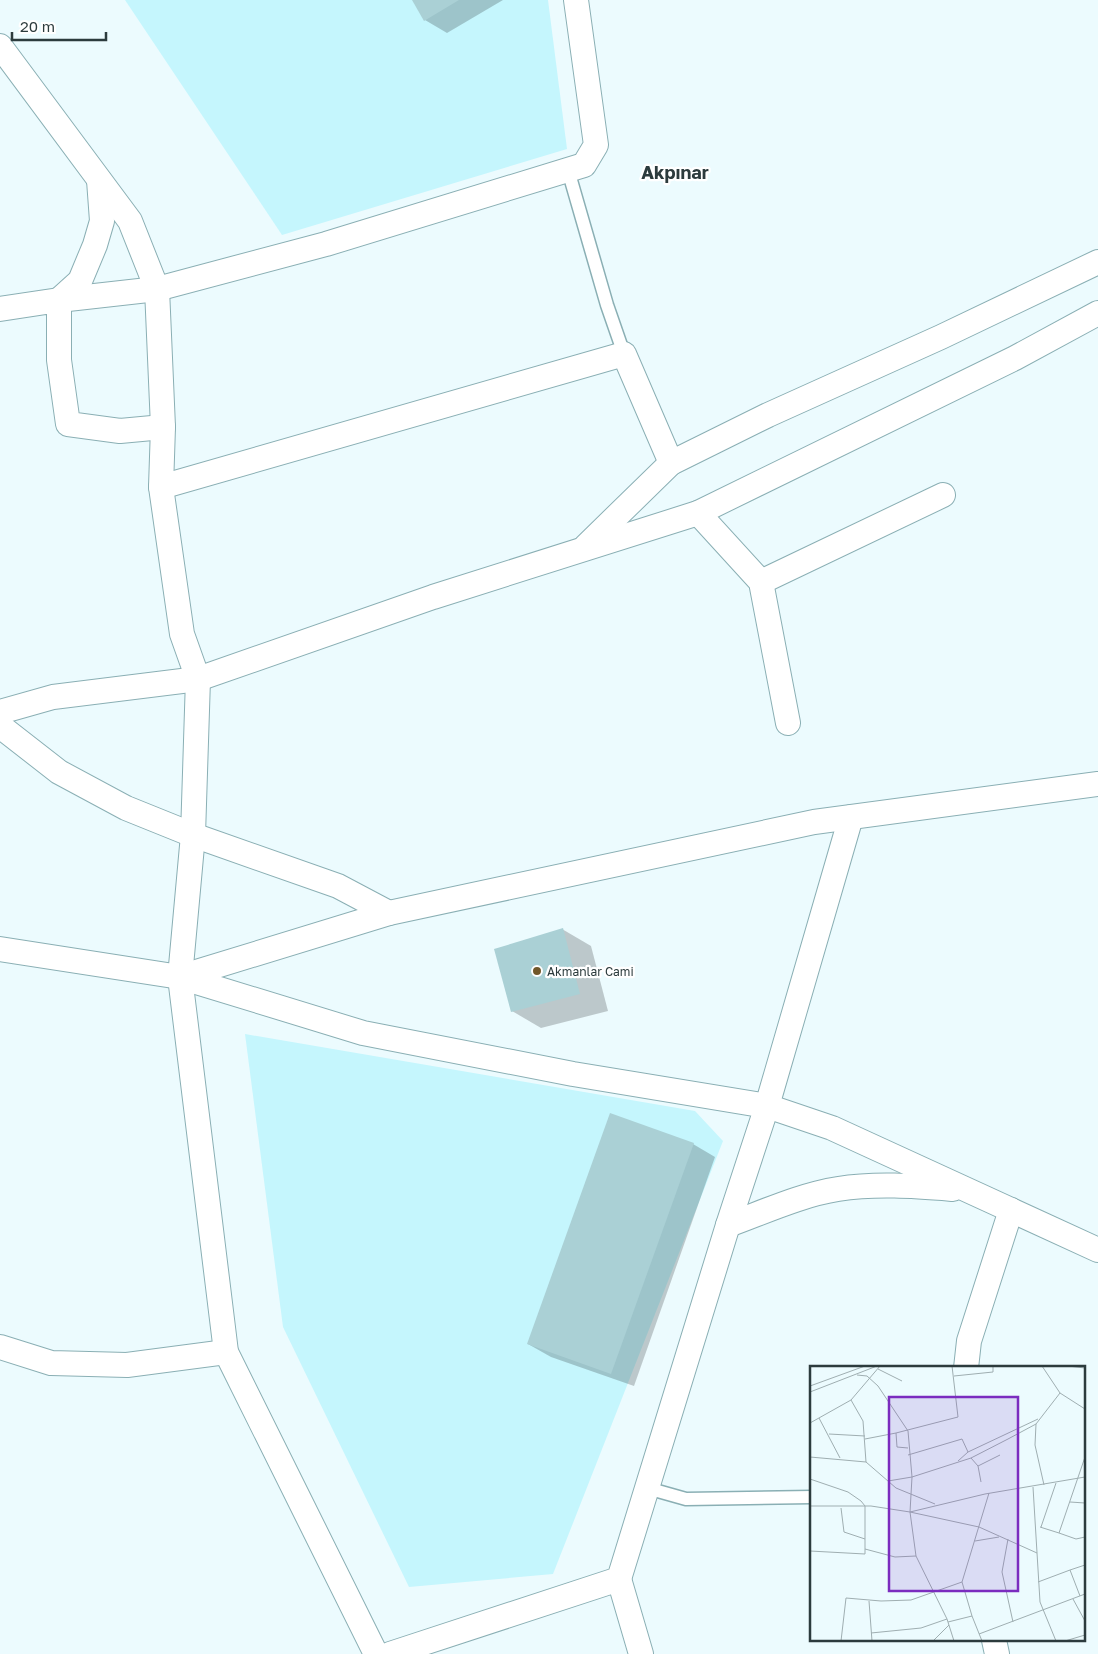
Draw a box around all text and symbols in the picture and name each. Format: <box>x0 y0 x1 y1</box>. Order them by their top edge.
scale bar <box>12 10 106 42</box>
text: 20 m <box>20 17 55 35</box>
district label: Akpınar <box>641 161 709 183</box>
place label: Akmanlar Cami <box>547 964 634 979</box>
marker: Akmanlar Cami <box>531 965 543 977</box>
inset map <box>810 1366 1086 1642</box>

